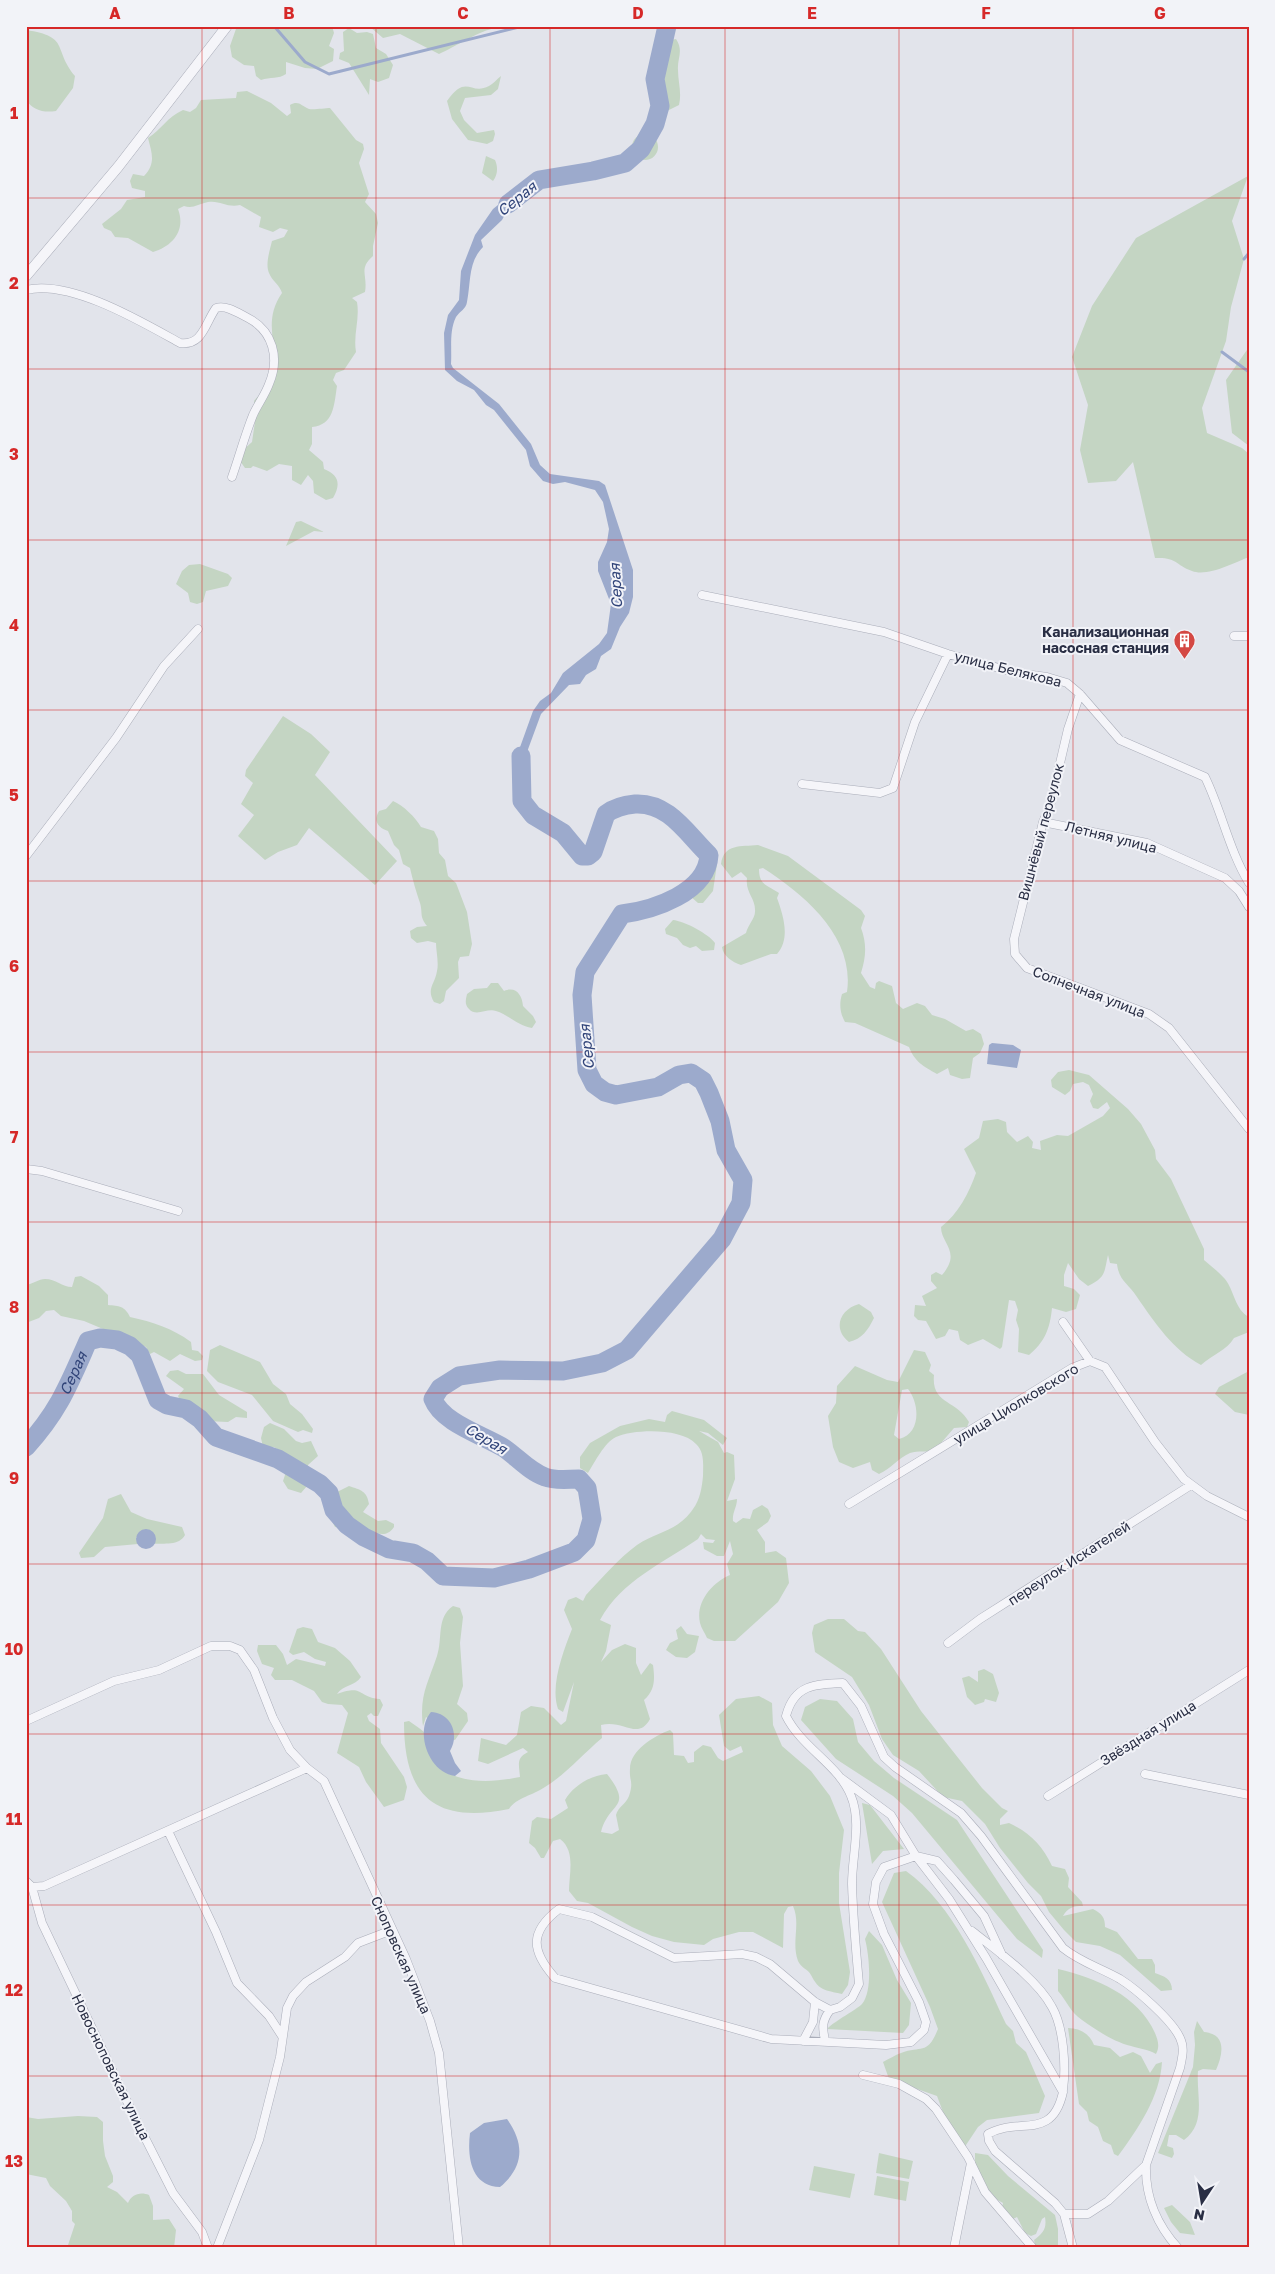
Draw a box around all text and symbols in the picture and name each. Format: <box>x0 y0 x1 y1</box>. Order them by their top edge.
text: A <box>109 3 121 23</box>
text: B <box>283 3 295 23</box>
text: C <box>457 3 469 23</box>
text: D <box>632 3 644 23</box>
text: E <box>807 3 817 23</box>
text: F <box>981 3 991 23</box>
text: G <box>1154 3 1166 23</box>
text: 1 <box>10 103 18 123</box>
water label: Серая <box>493 176 541 219</box>
text: 2 <box>9 273 19 293</box>
text: 3 <box>9 444 19 464</box>
water label: Серая <box>605 562 625 609</box>
text: 4 <box>9 615 19 635</box>
place label: Канализационная насосная станция <box>1042 623 1169 656</box>
building icon: Канализационная насосная станция <box>1173 628 1197 659</box>
street label: улица Белякова <box>953 647 1064 690</box>
street label: Вишнёвый переулок <box>1014 761 1067 902</box>
text: 5 <box>9 785 19 805</box>
street label: Летняя улица <box>1064 817 1159 856</box>
text: 6 <box>9 956 19 976</box>
street label: Солнечная улица <box>1030 962 1148 1021</box>
water label: Серая <box>575 1022 597 1070</box>
text: 7 <box>10 1127 19 1147</box>
text: 8 <box>9 1297 19 1317</box>
water label: Серая <box>55 1348 91 1398</box>
street label: улица Циолковского <box>950 1360 1081 1448</box>
water label: Серая <box>463 1419 512 1458</box>
text: 9 <box>9 1468 19 1488</box>
street label: переулок Искателей <box>1004 1517 1133 1608</box>
text: 10 <box>5 1639 23 1659</box>
street label: Звёздная улица <box>1097 1696 1199 1769</box>
text: 11 <box>6 1809 22 1829</box>
street label: Сноповская улица <box>368 1893 435 2016</box>
text: 12 <box>5 1980 23 2000</box>
street label: Новосноповская улица <box>69 1991 154 2143</box>
text: 13 <box>5 2151 23 2171</box>
north arrow <box>1178 2176 1228 2226</box>
text: N <box>1192 2206 1206 2225</box>

